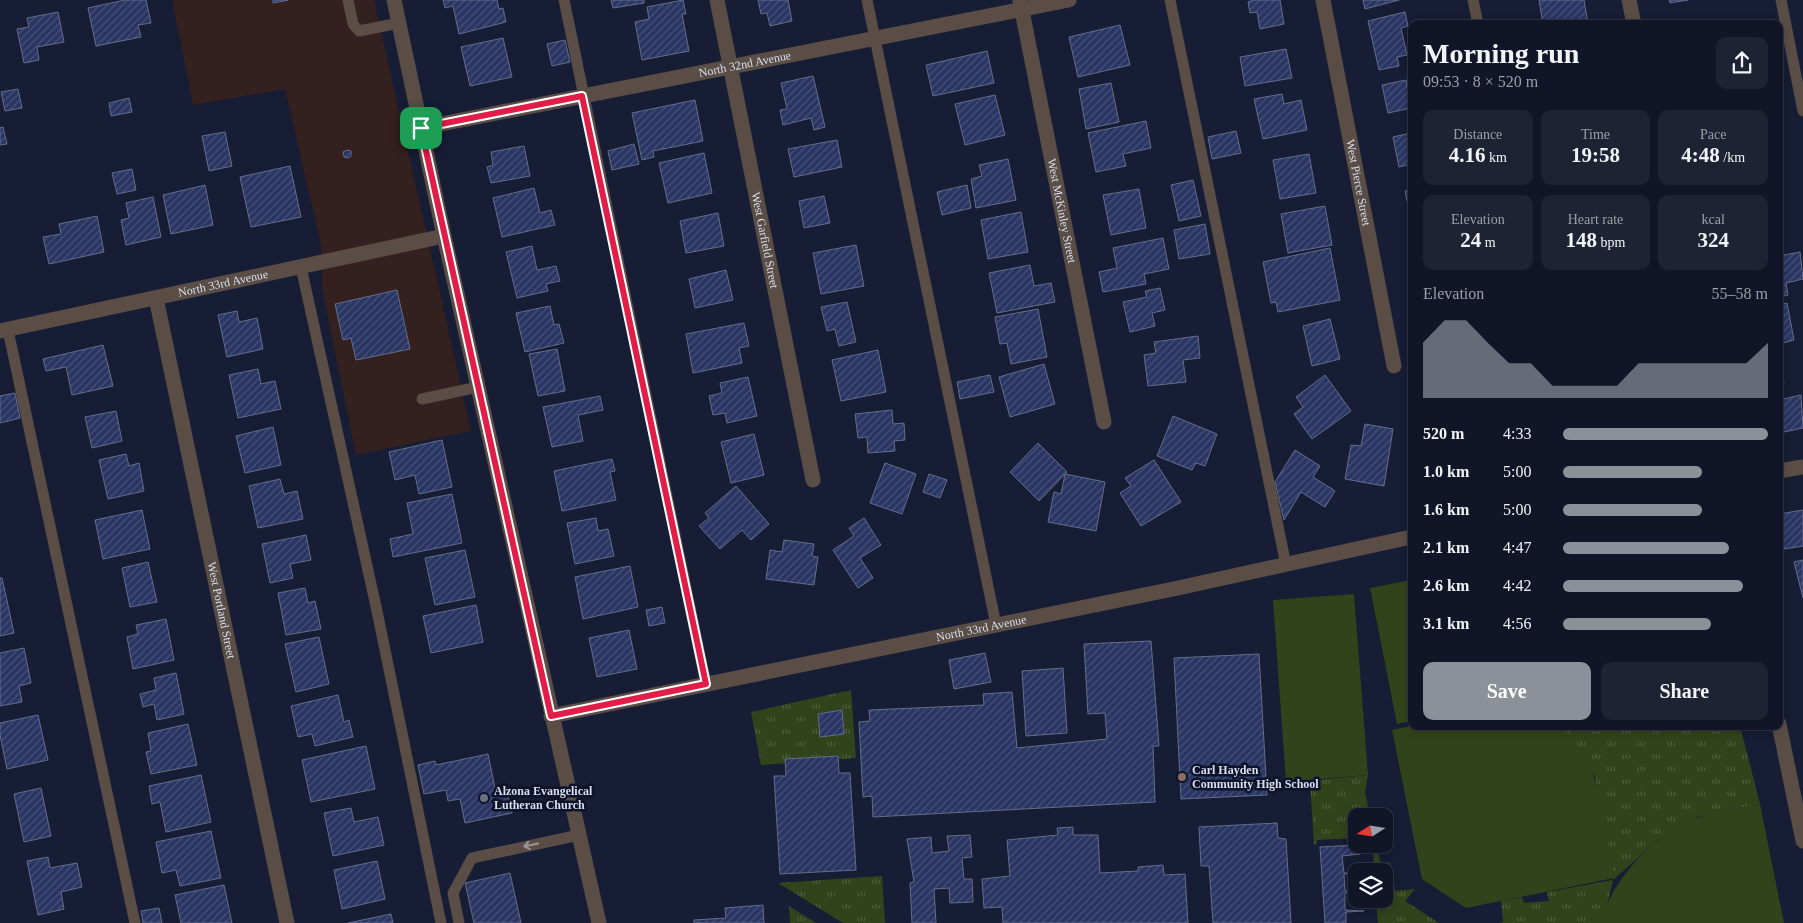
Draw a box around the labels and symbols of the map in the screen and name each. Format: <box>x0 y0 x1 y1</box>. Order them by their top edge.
street label: North 32nd Avenue <box>697 48 792 80</box>
pin <box>400 107 442 149</box>
street label: West Pierce Street <box>1343 138 1374 228</box>
street label: West McKinley Street <box>1045 157 1079 265</box>
street label: West Garfield Street <box>749 191 782 290</box>
street label: North 33rd Avenue <box>177 267 269 300</box>
street label: West Portland Street <box>204 561 239 660</box>
street label: North 33rd Avenue <box>935 612 1027 644</box>
place label: Carl Hayden Community High School <box>1192 763 1319 791</box>
marker: Carl Hayden Community High School <box>1176 771 1188 783</box>
place label: Alzona Evangelical Lutheran Church <box>494 784 593 812</box>
marker: Alzona Evangelical Lutheran Church <box>478 792 490 804</box>
north arrow <box>1348 808 1392 852</box>
one-way arrow <box>523 841 539 850</box>

